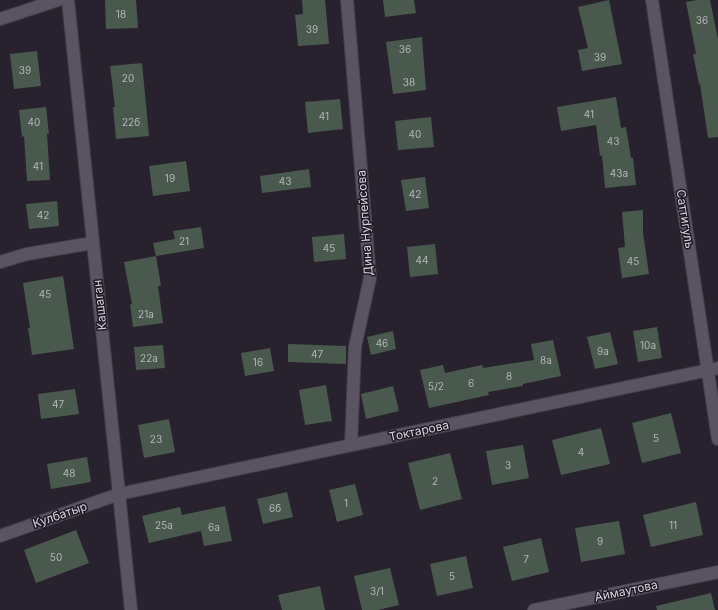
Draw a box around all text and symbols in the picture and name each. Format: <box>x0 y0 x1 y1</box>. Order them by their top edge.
house number: 18 <box>116 8 126 20</box>
house number: 36 <box>696 14 708 26</box>
house number: 39 <box>306 23 318 35</box>
house number: 36 <box>399 43 411 55</box>
house number: 39 <box>594 51 606 63</box>
house number: 39 <box>19 64 31 76</box>
house number: 20 <box>122 72 134 84</box>
house number: 38 <box>403 76 415 88</box>
house number: 41 <box>584 108 594 120</box>
house number: 41 <box>319 110 329 122</box>
house number: 40 <box>28 116 40 128</box>
house number: 22б <box>122 116 140 128</box>
house number: 40 <box>409 128 421 140</box>
house number: 43 <box>607 135 619 147</box>
house number: 41 <box>33 160 43 172</box>
house number: 43а <box>610 167 628 179</box>
street label: Дина Нурпейсова <box>353 170 376 276</box>
house number: 19 <box>165 172 175 184</box>
house number: 43 <box>279 175 291 187</box>
house number: 42 <box>409 188 421 200</box>
street label: Саттигуль <box>673 188 698 250</box>
house number: 42 <box>37 209 49 221</box>
house number: 21 <box>179 235 189 247</box>
house number: 45 <box>323 242 335 254</box>
house number: 44 <box>416 254 428 266</box>
house number: 45 <box>627 255 639 267</box>
street label: Кашаган <box>89 279 110 331</box>
house number: 45 <box>39 288 51 300</box>
house number: 21а <box>138 308 154 320</box>
house number: 46 <box>376 337 388 349</box>
house number: 10а <box>640 339 656 351</box>
house number: 9а <box>597 345 609 357</box>
house number: 47 <box>311 348 323 360</box>
house number: 22а <box>140 352 158 364</box>
house number: 8а <box>540 354 552 366</box>
house number: 16 <box>253 356 263 368</box>
house number: 8 <box>506 370 512 382</box>
house number: 6 <box>468 377 474 389</box>
house number: 5/2 <box>428 380 444 392</box>
house number: 47 <box>52 398 64 410</box>
street label: Токтарова <box>388 417 450 444</box>
house number: 5 <box>653 432 659 444</box>
house number: 23 <box>150 433 162 445</box>
house number: 4 <box>578 446 584 458</box>
house number: 3 <box>505 459 511 471</box>
house number: 48 <box>63 467 75 479</box>
house number: 2 <box>432 475 438 487</box>
house number: 1 <box>344 497 348 509</box>
street label: Кулбатыр <box>31 498 89 531</box>
house number: 6б <box>269 502 281 514</box>
house number: 25а <box>155 519 173 531</box>
house number: 11 <box>669 519 677 531</box>
house number: 6а <box>208 521 220 533</box>
house number: 9 <box>597 535 603 547</box>
house number: 50 <box>50 551 62 563</box>
house number: 7 <box>523 553 529 565</box>
house number: 5 <box>449 570 455 582</box>
street label: Аймаутова <box>593 577 659 605</box>
house number: 3/1 <box>370 585 384 597</box>

